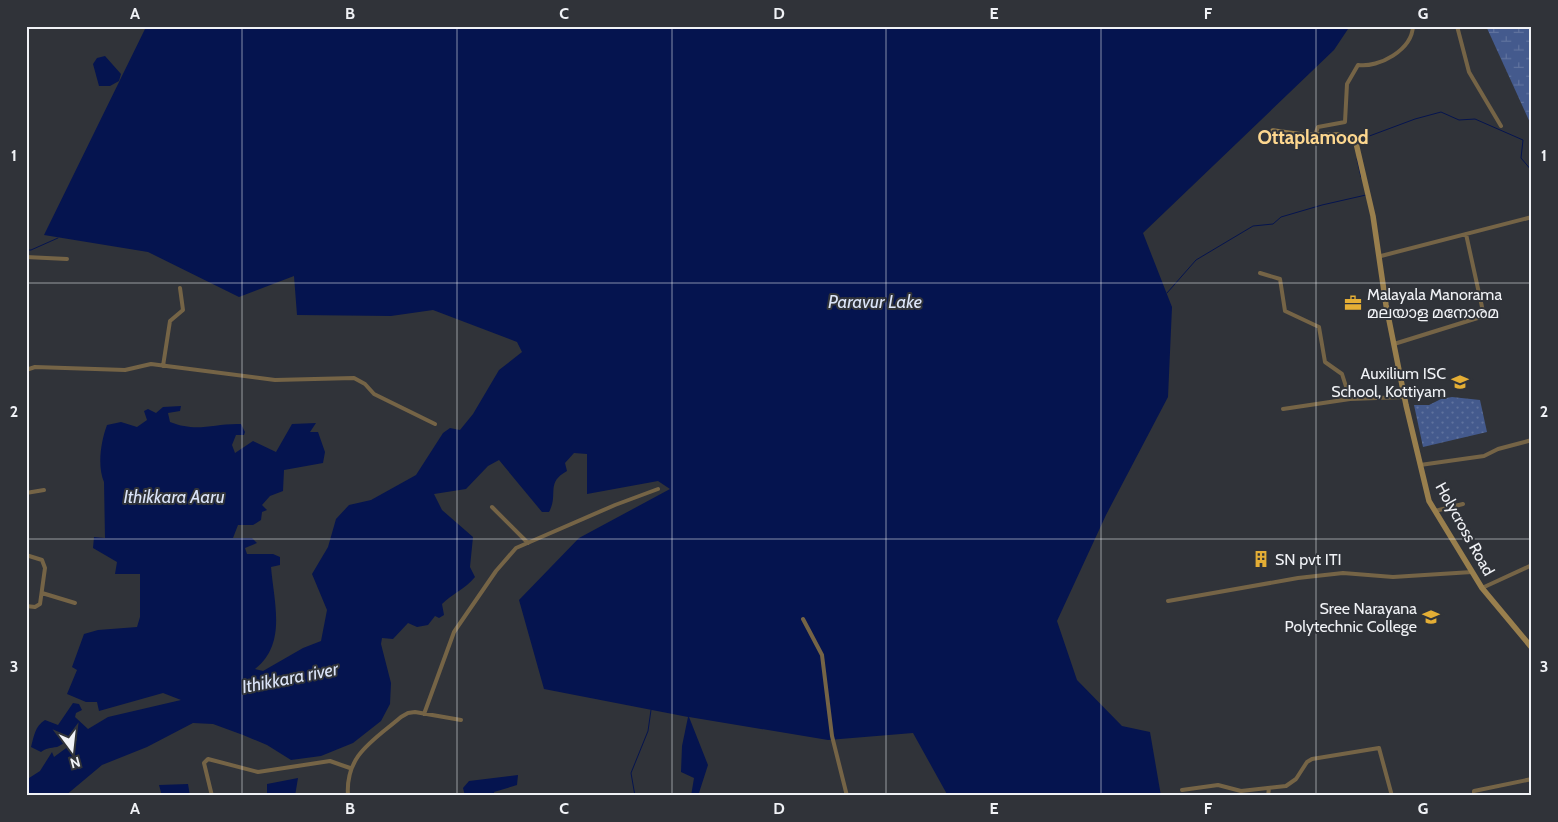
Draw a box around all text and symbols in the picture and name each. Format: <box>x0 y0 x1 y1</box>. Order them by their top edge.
text: A <box>130 4 140 23</box>
text: B <box>345 4 355 23</box>
text: C <box>559 4 569 23</box>
text: D <box>773 4 785 23</box>
text: E <box>989 4 999 23</box>
text: F <box>1204 4 1213 23</box>
text: G <box>1418 4 1428 23</box>
district label: Ottaplamood <box>1257 126 1369 149</box>
text: 1 <box>11 146 17 165</box>
text: 1 <box>1541 146 1547 165</box>
place label: Malayala Manorama മലയാള മനോരമ <box>1367 285 1502 322</box>
water label: Paravur Lake <box>828 291 922 313</box>
office icon: Malayala Manorama മലയാള മനോരമ <box>1343 293 1363 313</box>
place label: Auxilium ISC School, Kottiyam <box>1331 364 1446 401</box>
school or university icon: Auxilium ISC School, Kottiyam <box>1450 372 1470 392</box>
text: 2 <box>10 402 18 421</box>
text: 2 <box>1540 402 1548 421</box>
street label: Holycross Road <box>1431 479 1499 579</box>
water label: Ithikkara Aaru <box>123 486 225 508</box>
building icon: SN pvt ITI <box>1251 549 1271 569</box>
place label: SN pvt ITI <box>1275 550 1342 569</box>
place label: Sree Narayana Polytechnic College <box>1285 599 1417 636</box>
school or university icon: Sree Narayana Polytechnic College <box>1421 607 1441 627</box>
text: 3 <box>10 657 18 676</box>
text: 3 <box>1540 657 1548 676</box>
water label: Ithikkara river <box>240 658 342 698</box>
north arrow <box>48 724 98 774</box>
text: N <box>68 753 82 773</box>
text: A <box>130 799 140 818</box>
text: B <box>345 799 355 818</box>
text: C <box>559 799 569 818</box>
text: D <box>773 799 785 818</box>
text: E <box>989 799 999 818</box>
text: F <box>1204 799 1213 818</box>
text: G <box>1418 799 1428 818</box>

